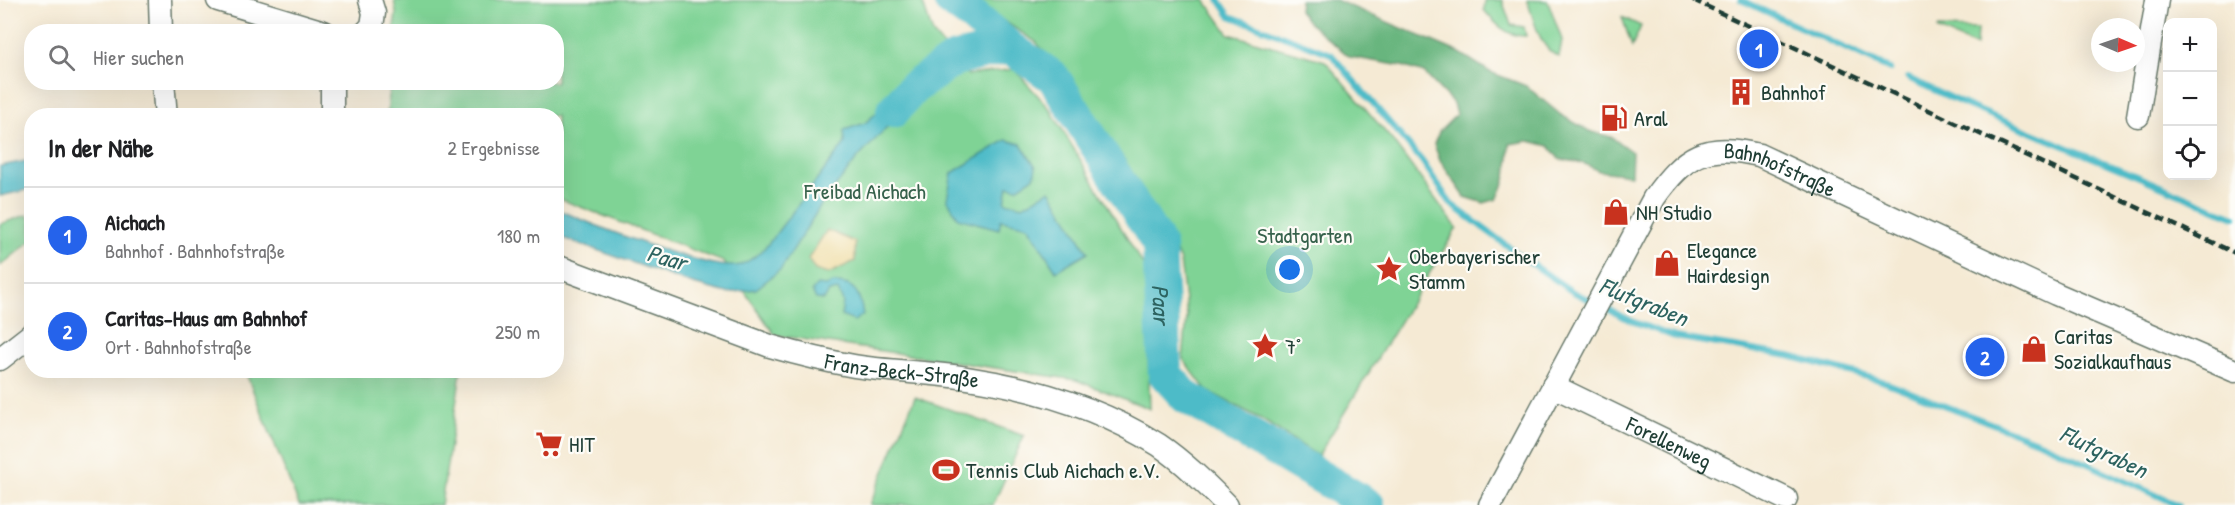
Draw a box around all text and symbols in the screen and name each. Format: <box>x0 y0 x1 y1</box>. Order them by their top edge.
north arrow <box>2091 18 2145 72</box>
map controls <box>2163 18 2217 180</box>
button: + <box>2163 18 2217 72</box>
search box <box>24 24 564 90</box>
pin: 1 <box>1740 26 1778 72</box>
icon: search <box>45 41 78 74</box>
text: Hier suchen <box>93 42 184 72</box>
button: − <box>2163 72 2217 126</box>
building icon: Bahnhof <box>1726 77 1756 107</box>
place label: Bahnhof <box>1761 77 1826 107</box>
fuel station icon: Aral <box>1599 103 1629 133</box>
place label: Aral <box>1634 103 1668 133</box>
button: locate <box>2163 126 2217 180</box>
text: In der Nähe <box>48 130 154 165</box>
text: 2 Ergebnisse <box>448 134 540 161</box>
street label: Bahnhofstraße <box>1723 135 1841 204</box>
park label: Freibad Aichach <box>803 176 926 206</box>
shop icon: NH Studio <box>1601 197 1631 227</box>
place label: NH Studio <box>1636 197 1712 227</box>
text: Aichach <box>105 207 165 237</box>
park label: Stadtgarten <box>1257 220 1353 250</box>
text: 1 <box>64 222 71 249</box>
text: 180 m <box>497 222 540 249</box>
place label: Elegance Hairdesign <box>1687 235 1770 290</box>
water label: Paar <box>644 236 693 279</box>
text: Bahnhof · Bahnhofstraße <box>105 237 285 264</box>
place label: Oberbayerischer Stamm <box>1409 241 1541 296</box>
shop icon: Elegance Hairdesign <box>1652 248 1682 278</box>
place icon: Oberbayerischer Stamm <box>1374 254 1404 284</box>
your location <box>1275 255 1304 284</box>
water label: Flutgraben <box>1595 269 1695 335</box>
water label: Paar <box>1145 284 1179 327</box>
text: Caritas-Haus am Bahnhof <box>105 303 308 333</box>
text: 2 <box>63 318 72 345</box>
text: 250 m <box>495 318 540 345</box>
place label: Caritas Sozialkaufhaus <box>2054 321 2171 376</box>
place icon: 7° <box>1250 331 1280 361</box>
place label: 7° <box>1285 331 1301 361</box>
text: Ort · Bahnhofstraße <box>105 333 252 360</box>
pin: 2 <box>1966 334 2004 380</box>
shop icon: Caritas Sozialkaufhaus <box>2019 334 2049 364</box>
street label: Franz-Beck-Straße <box>821 345 982 395</box>
street label: Forellenweg <box>1621 408 1717 476</box>
water label: Flutgraben <box>2055 417 2155 487</box>
supermarket icon: HIT <box>534 429 564 459</box>
place label: HIT <box>569 429 595 459</box>
sports icon: Tennis Club Aichach e.V. <box>931 455 961 485</box>
place label: Tennis Club Aichach e.V. <box>966 455 1160 485</box>

